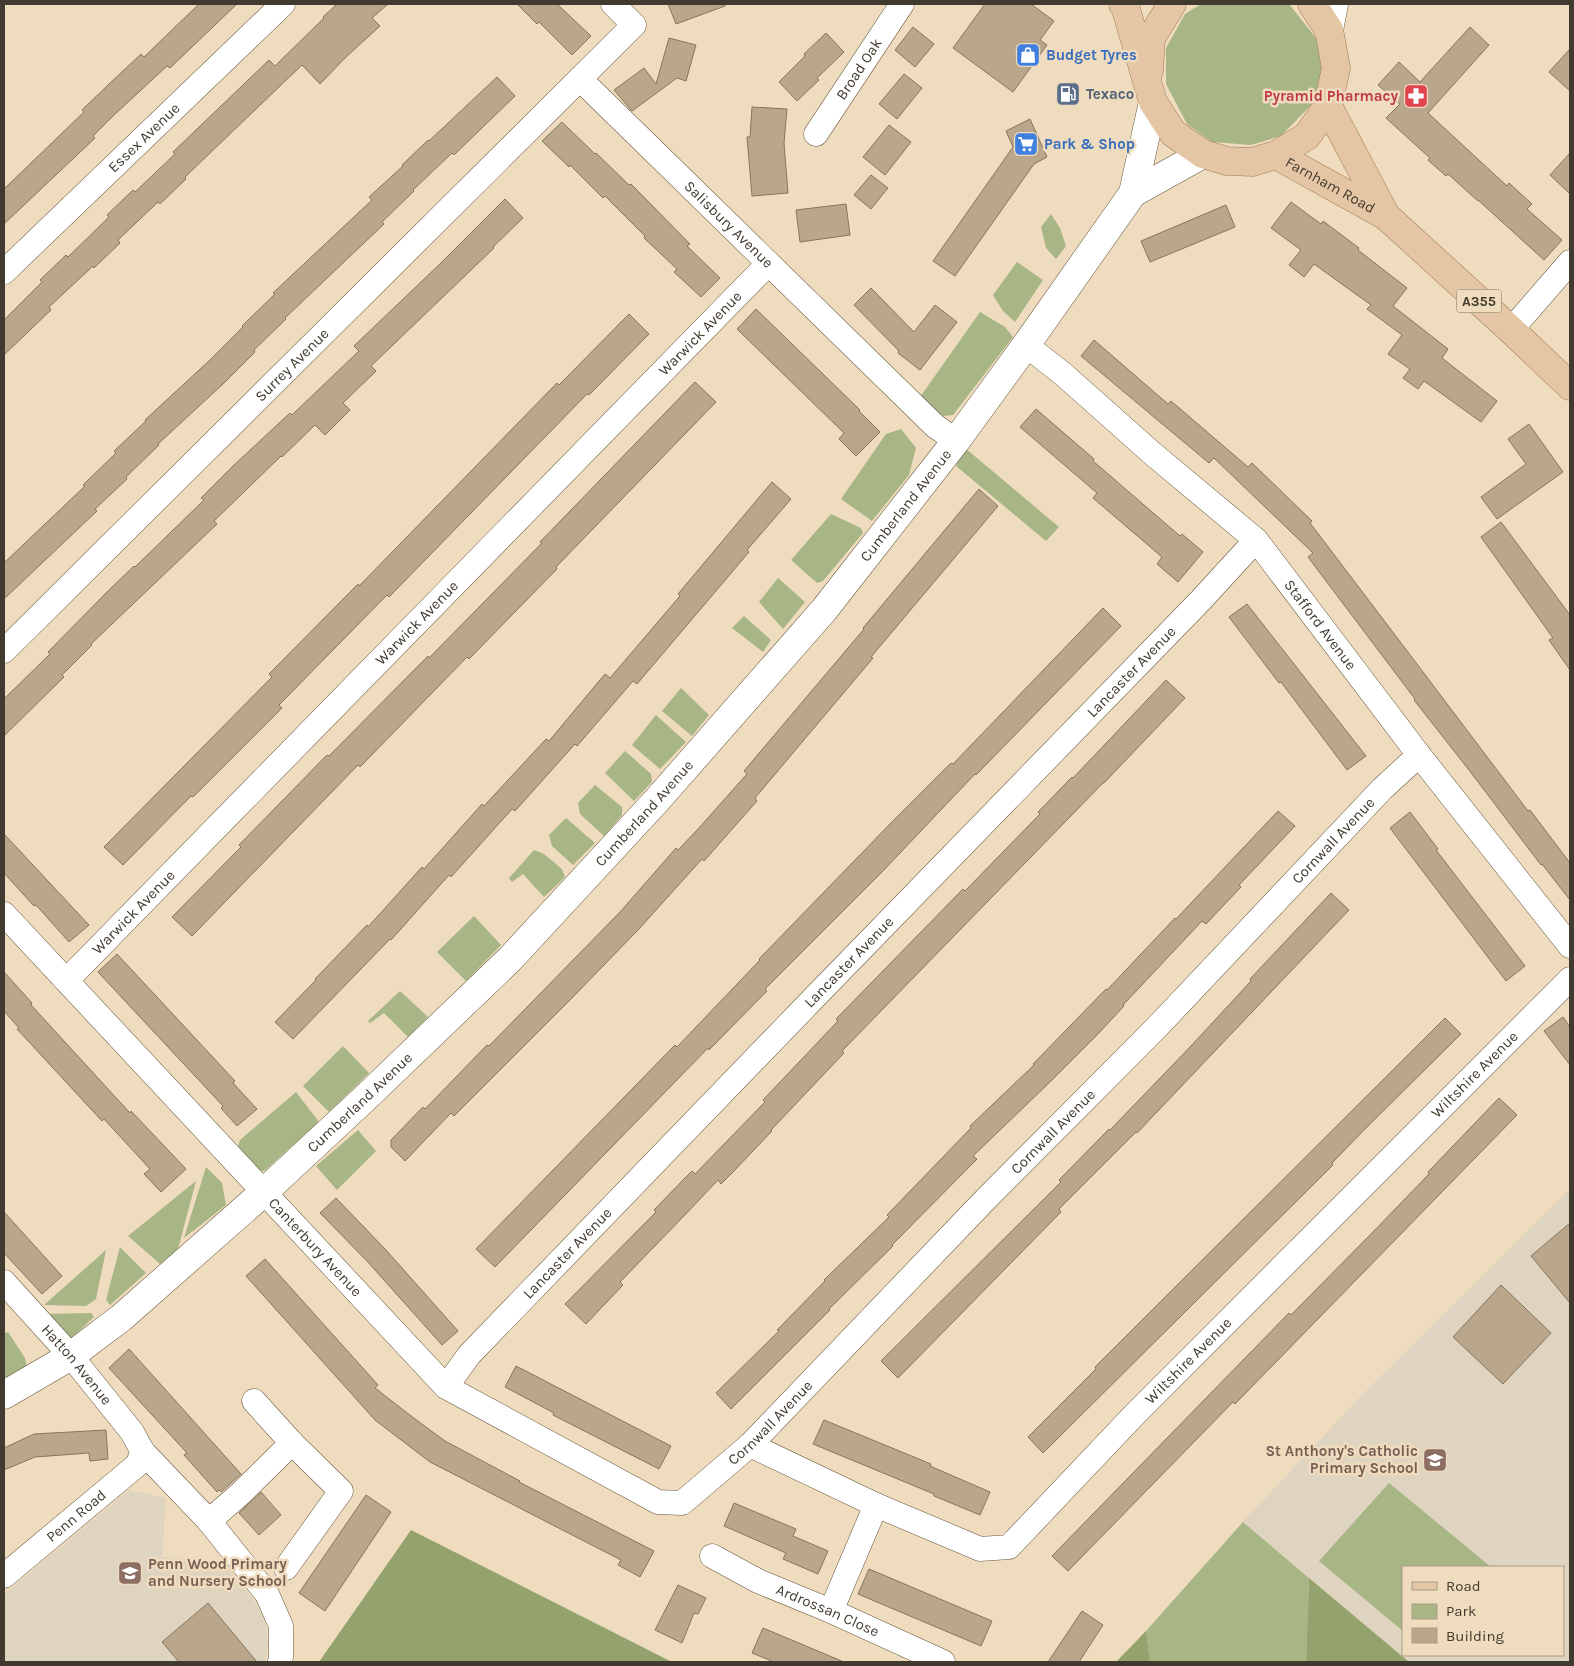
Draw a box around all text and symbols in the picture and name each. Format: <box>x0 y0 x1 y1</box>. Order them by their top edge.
street label: Broad Oak <box>832 35 886 103</box>
shop icon: Budget Tyres <box>1015 42 1041 68</box>
place label: Budget Tyres <box>1046 46 1137 64</box>
fuel station icon: Texaco <box>1055 81 1081 107</box>
pharmacy icon: Pyramid Pharmacy <box>1403 83 1429 109</box>
place label: Texaco <box>1086 85 1134 103</box>
place label: Pyramid Pharmacy <box>1264 87 1398 105</box>
street label: Essex Avenue <box>104 99 184 176</box>
supermarket icon: Park & Shop <box>1013 131 1039 157</box>
place label: Park & Shop <box>1044 135 1135 153</box>
street label: Farnham Road <box>1282 153 1378 217</box>
street label: Salisbury Avenue <box>681 177 777 272</box>
street label: Warwick Avenue <box>655 287 745 379</box>
road number: A355 <box>1456 290 1502 312</box>
street label: Surrey Avenue <box>251 324 333 405</box>
street label: Cumberland Avenue <box>856 446 955 565</box>
street label: Stafford Avenue <box>1280 576 1360 674</box>
street label: Warwick Avenue <box>371 577 462 669</box>
street label: Lancaster Avenue <box>1083 622 1180 721</box>
street label: Cumberland Avenue <box>591 756 697 870</box>
street label: Cornwall Avenue <box>1288 794 1378 888</box>
street label: Warwick Avenue <box>88 866 179 958</box>
street label: Lancaster Avenue <box>801 913 897 1011</box>
street label: Wiltshire Avenue <box>1427 1027 1522 1122</box>
street label: Cumberland Avenue <box>303 1049 416 1156</box>
street label: Cornwall Avenue <box>1007 1085 1099 1178</box>
street label: Canterbury Avenue <box>265 1194 366 1300</box>
street label: Lancaster Avenue <box>519 1204 616 1303</box>
street label: Wiltshire Avenue <box>1141 1314 1235 1408</box>
street label: Hatton Avenue <box>38 1321 116 1408</box>
street label: Cornwall Avenue <box>724 1377 816 1469</box>
place label: St Anthony's Catholic Primary School <box>1265 1442 1418 1477</box>
school or university icon: St Anthony's Catholic Primary School <box>1422 1447 1448 1473</box>
street label: Penn Road <box>43 1486 110 1546</box>
place label: Penn Wood Primary and Nursery School <box>148 1555 287 1590</box>
school or university icon: Penn Wood Primary and Nursery School <box>117 1560 143 1586</box>
legend <box>1402 1566 1564 1656</box>
text: Road <box>1446 1577 1481 1595</box>
street label: Ardrossan Close <box>773 1580 882 1641</box>
text: Park <box>1446 1602 1476 1620</box>
text: Building <box>1446 1627 1504 1645</box>

